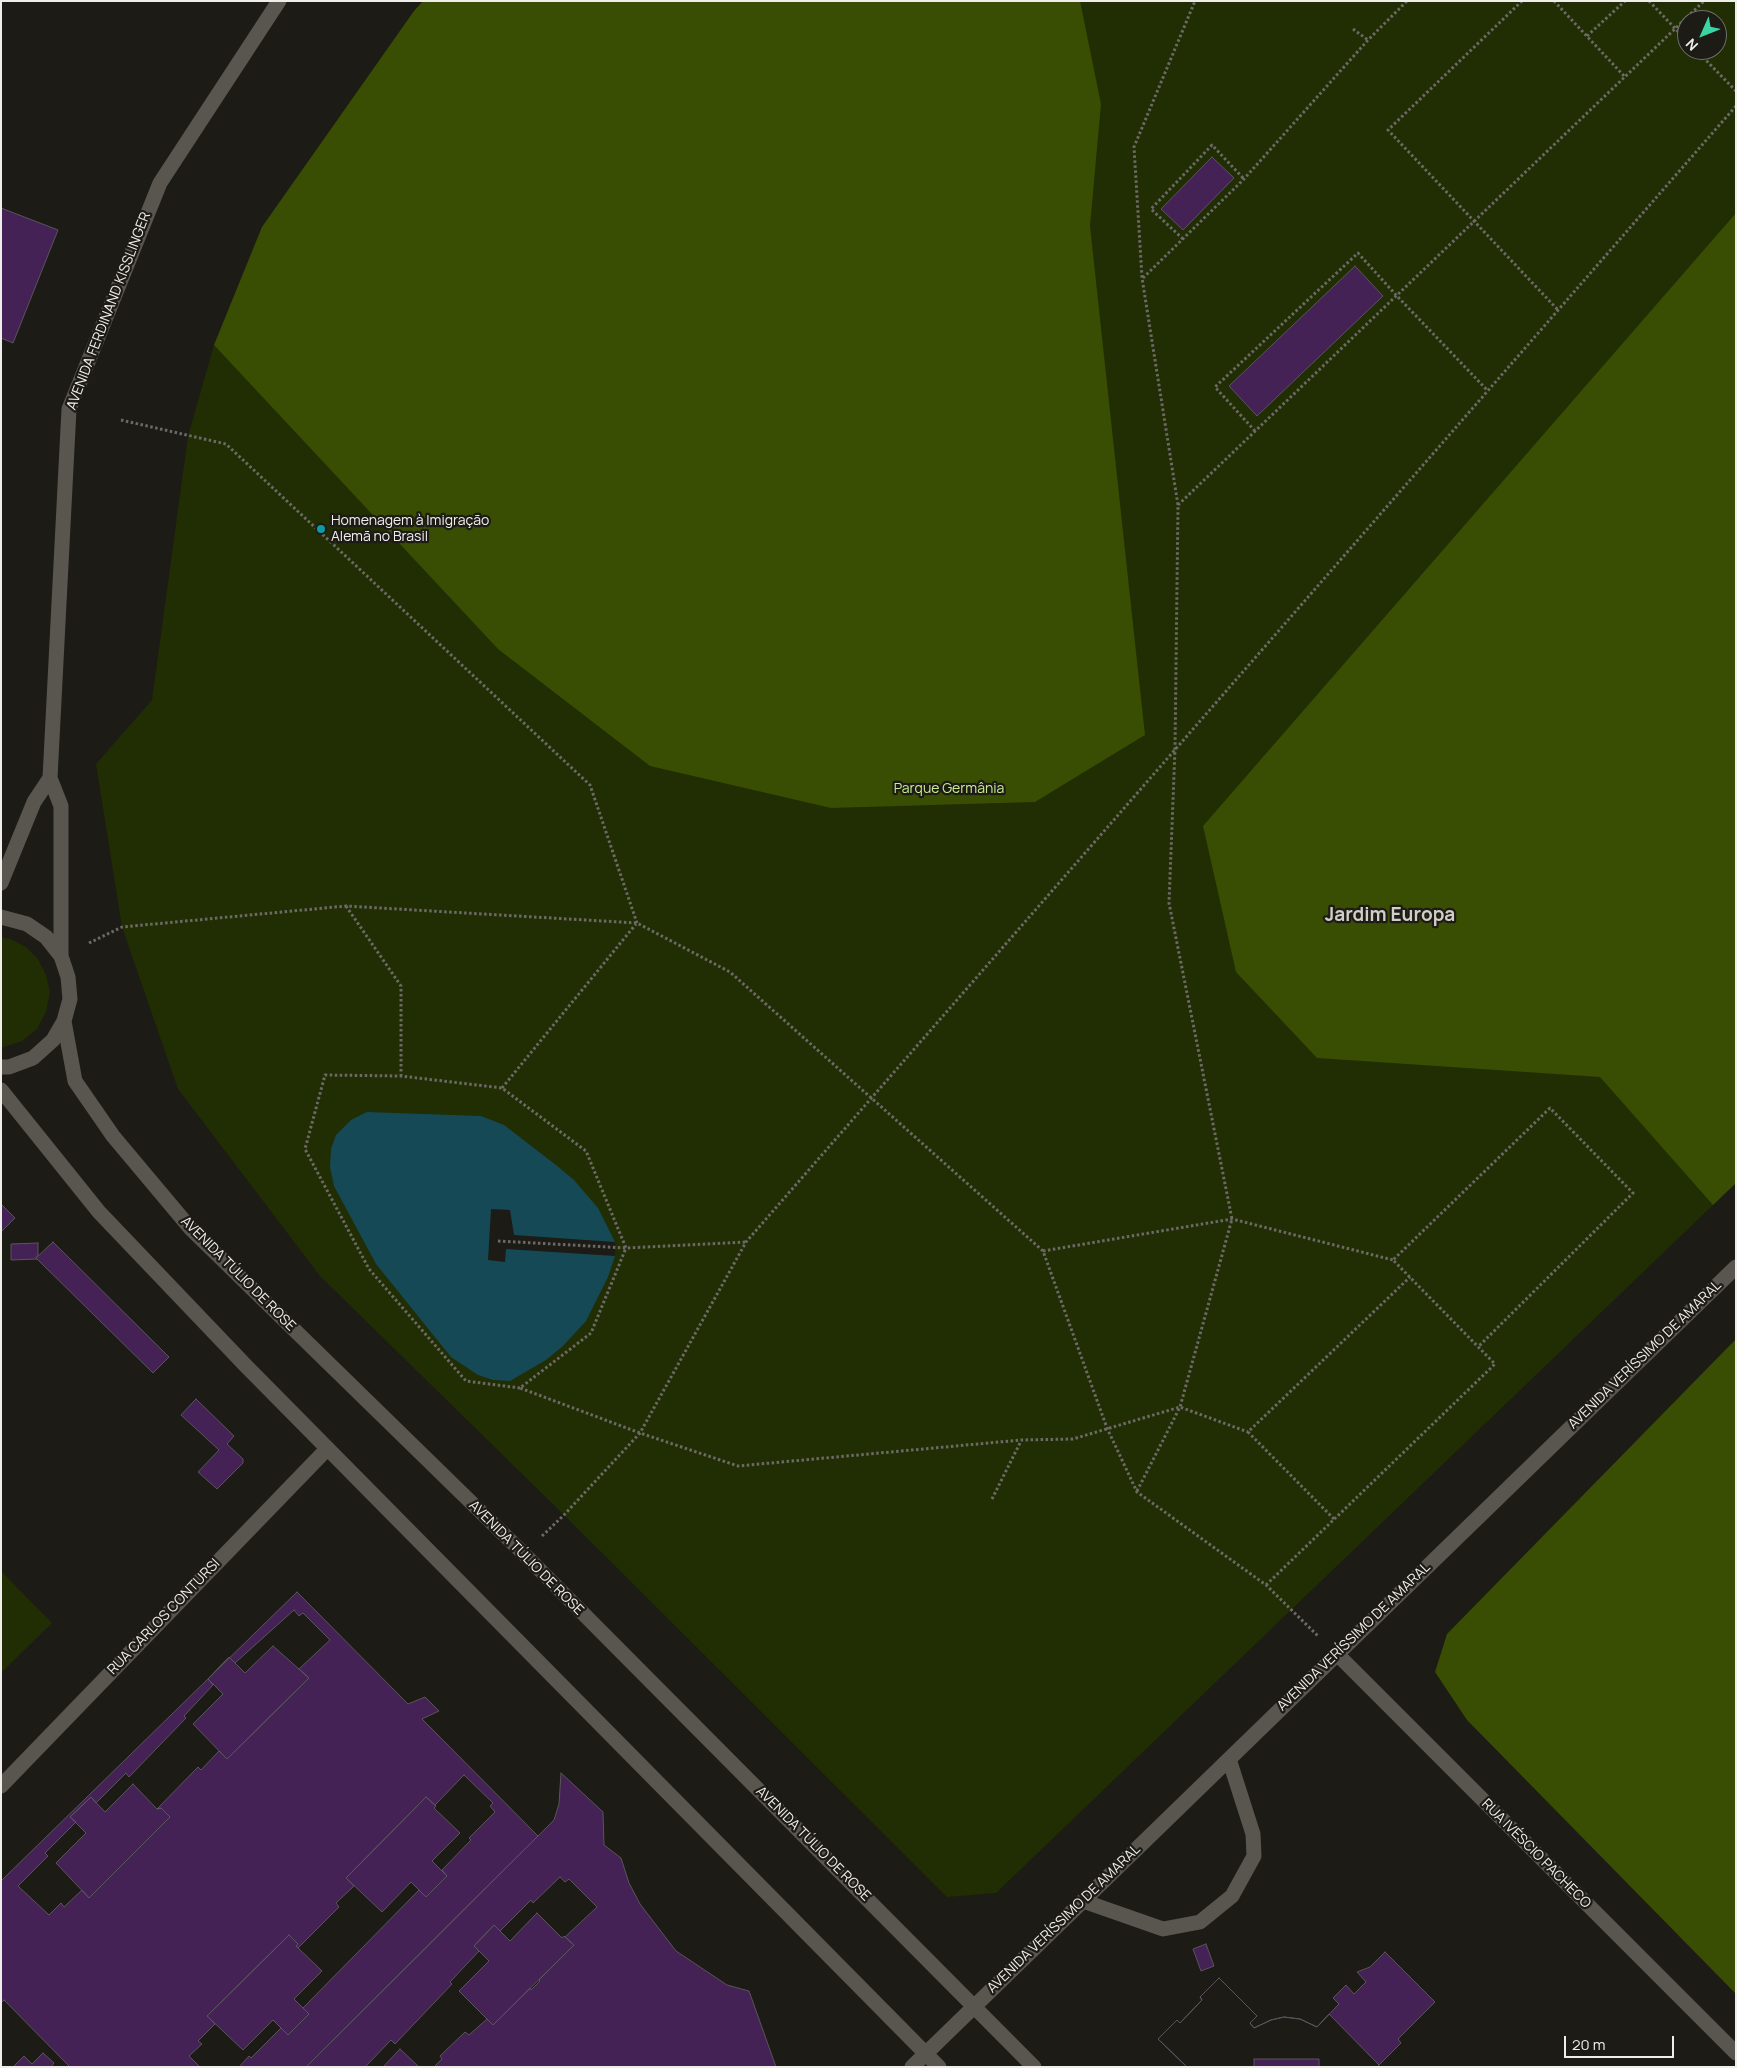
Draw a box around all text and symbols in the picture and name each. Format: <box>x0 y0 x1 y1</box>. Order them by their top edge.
north arrow <box>1677 10 1727 60</box>
text: N <box>1681 35 1702 55</box>
street label: AVENIDA FERDINAND KISSLINGER <box>63 210 155 412</box>
place label: Homenagem à Imigração Alemã no Brasil <box>331 513 489 546</box>
marker: Homenagem à Imigração Alemã no Brasil <box>315 523 327 535</box>
park label: Parque Germânia <box>894 781 1004 797</box>
district label: Jardim Europa <box>1325 905 1455 927</box>
street label: AVENIDA TÚLIO DE ROSE <box>177 1213 299 1335</box>
street label: AVENIDA VERÍSSIMO DE AMARAL <box>1565 1277 1725 1433</box>
street label: AVENIDA TÚLIO DE ROSE <box>465 1497 587 1619</box>
street label: RUA CARLOS CONTURSI <box>104 1556 224 1678</box>
street label: AVENIDA VERÍSSIMO DE AMARAL <box>1274 1559 1434 1715</box>
street label: AVENIDA TÚLIO DE ROSE <box>752 1783 874 1905</box>
street label: RUA IVÉSCIO PACHECO <box>1478 1796 1594 1912</box>
street label: AVENIDA VERÍSSIMO DE AMARAL <box>984 1841 1144 1997</box>
scale bar <box>1567 2026 1677 2058</box>
text: 20 m <box>1572 2034 1605 2055</box>

